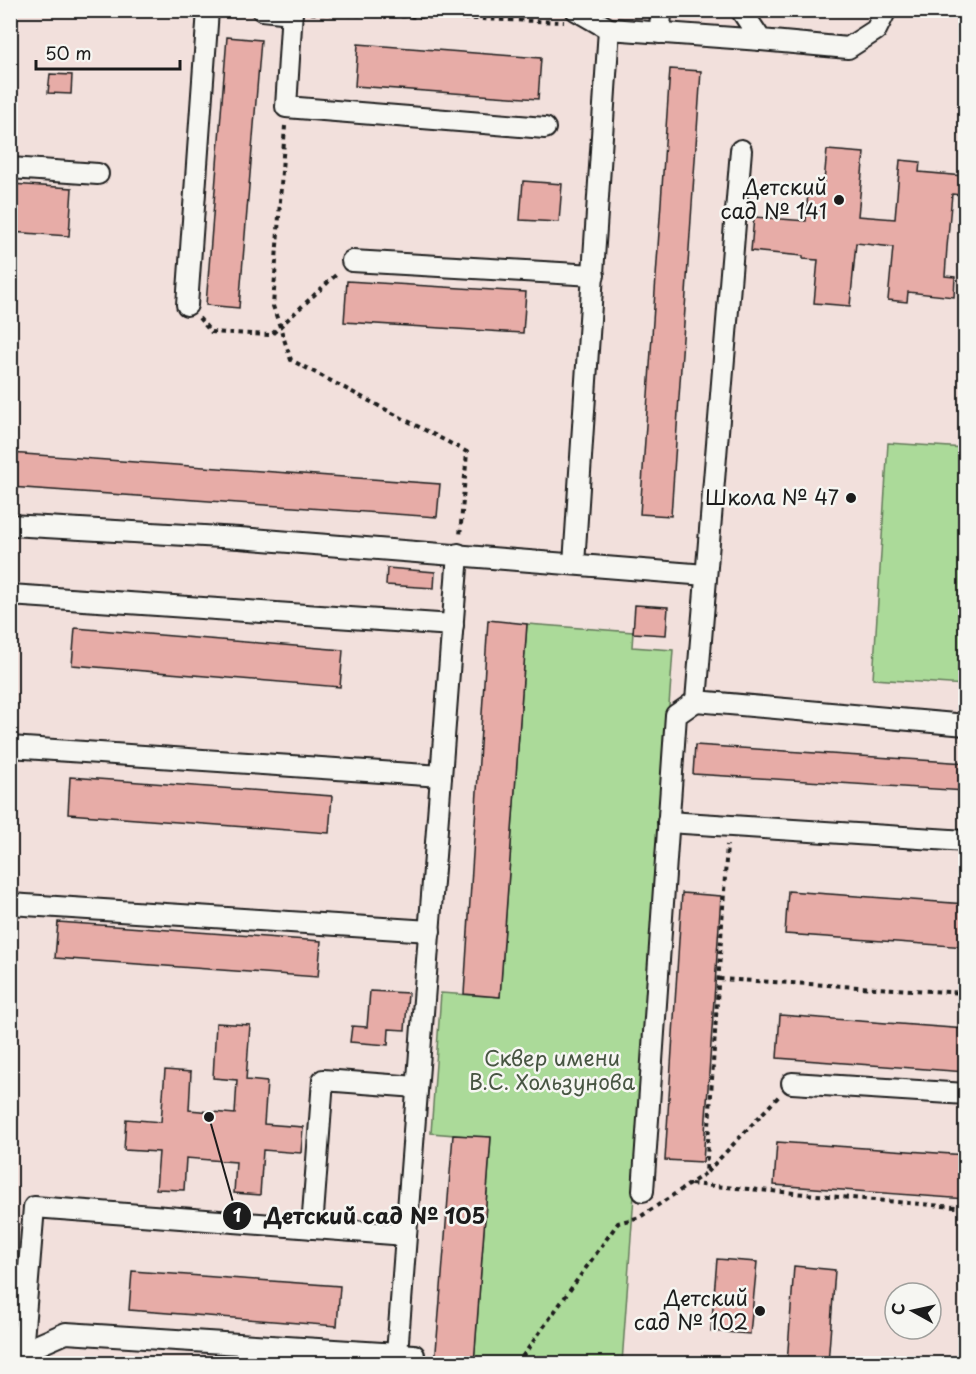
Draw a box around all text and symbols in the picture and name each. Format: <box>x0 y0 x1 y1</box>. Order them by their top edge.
scale bar <box>36 33 180 71</box>
text: 50 m <box>45 39 92 66</box>
place label: Детский сад № 141 <box>720 170 827 226</box>
marker: Детский сад № 141 <box>832 193 846 207</box>
place label: Школа № 47 <box>705 480 839 512</box>
marker: Школа № 47 <box>844 491 858 505</box>
park label: Сквер имени В.С. Хользунова <box>469 1041 635 1097</box>
callout: Детский сад № 105 <box>222 1196 499 1236</box>
text: Детский сад № 105 <box>263 1198 486 1231</box>
text: 1 <box>233 1201 242 1228</box>
place label: Детский сад № 102 <box>634 1281 748 1337</box>
north arrow <box>883 1281 943 1341</box>
text: С <box>884 1301 910 1316</box>
marker: Детский сад № 102 <box>753 1304 767 1318</box>

